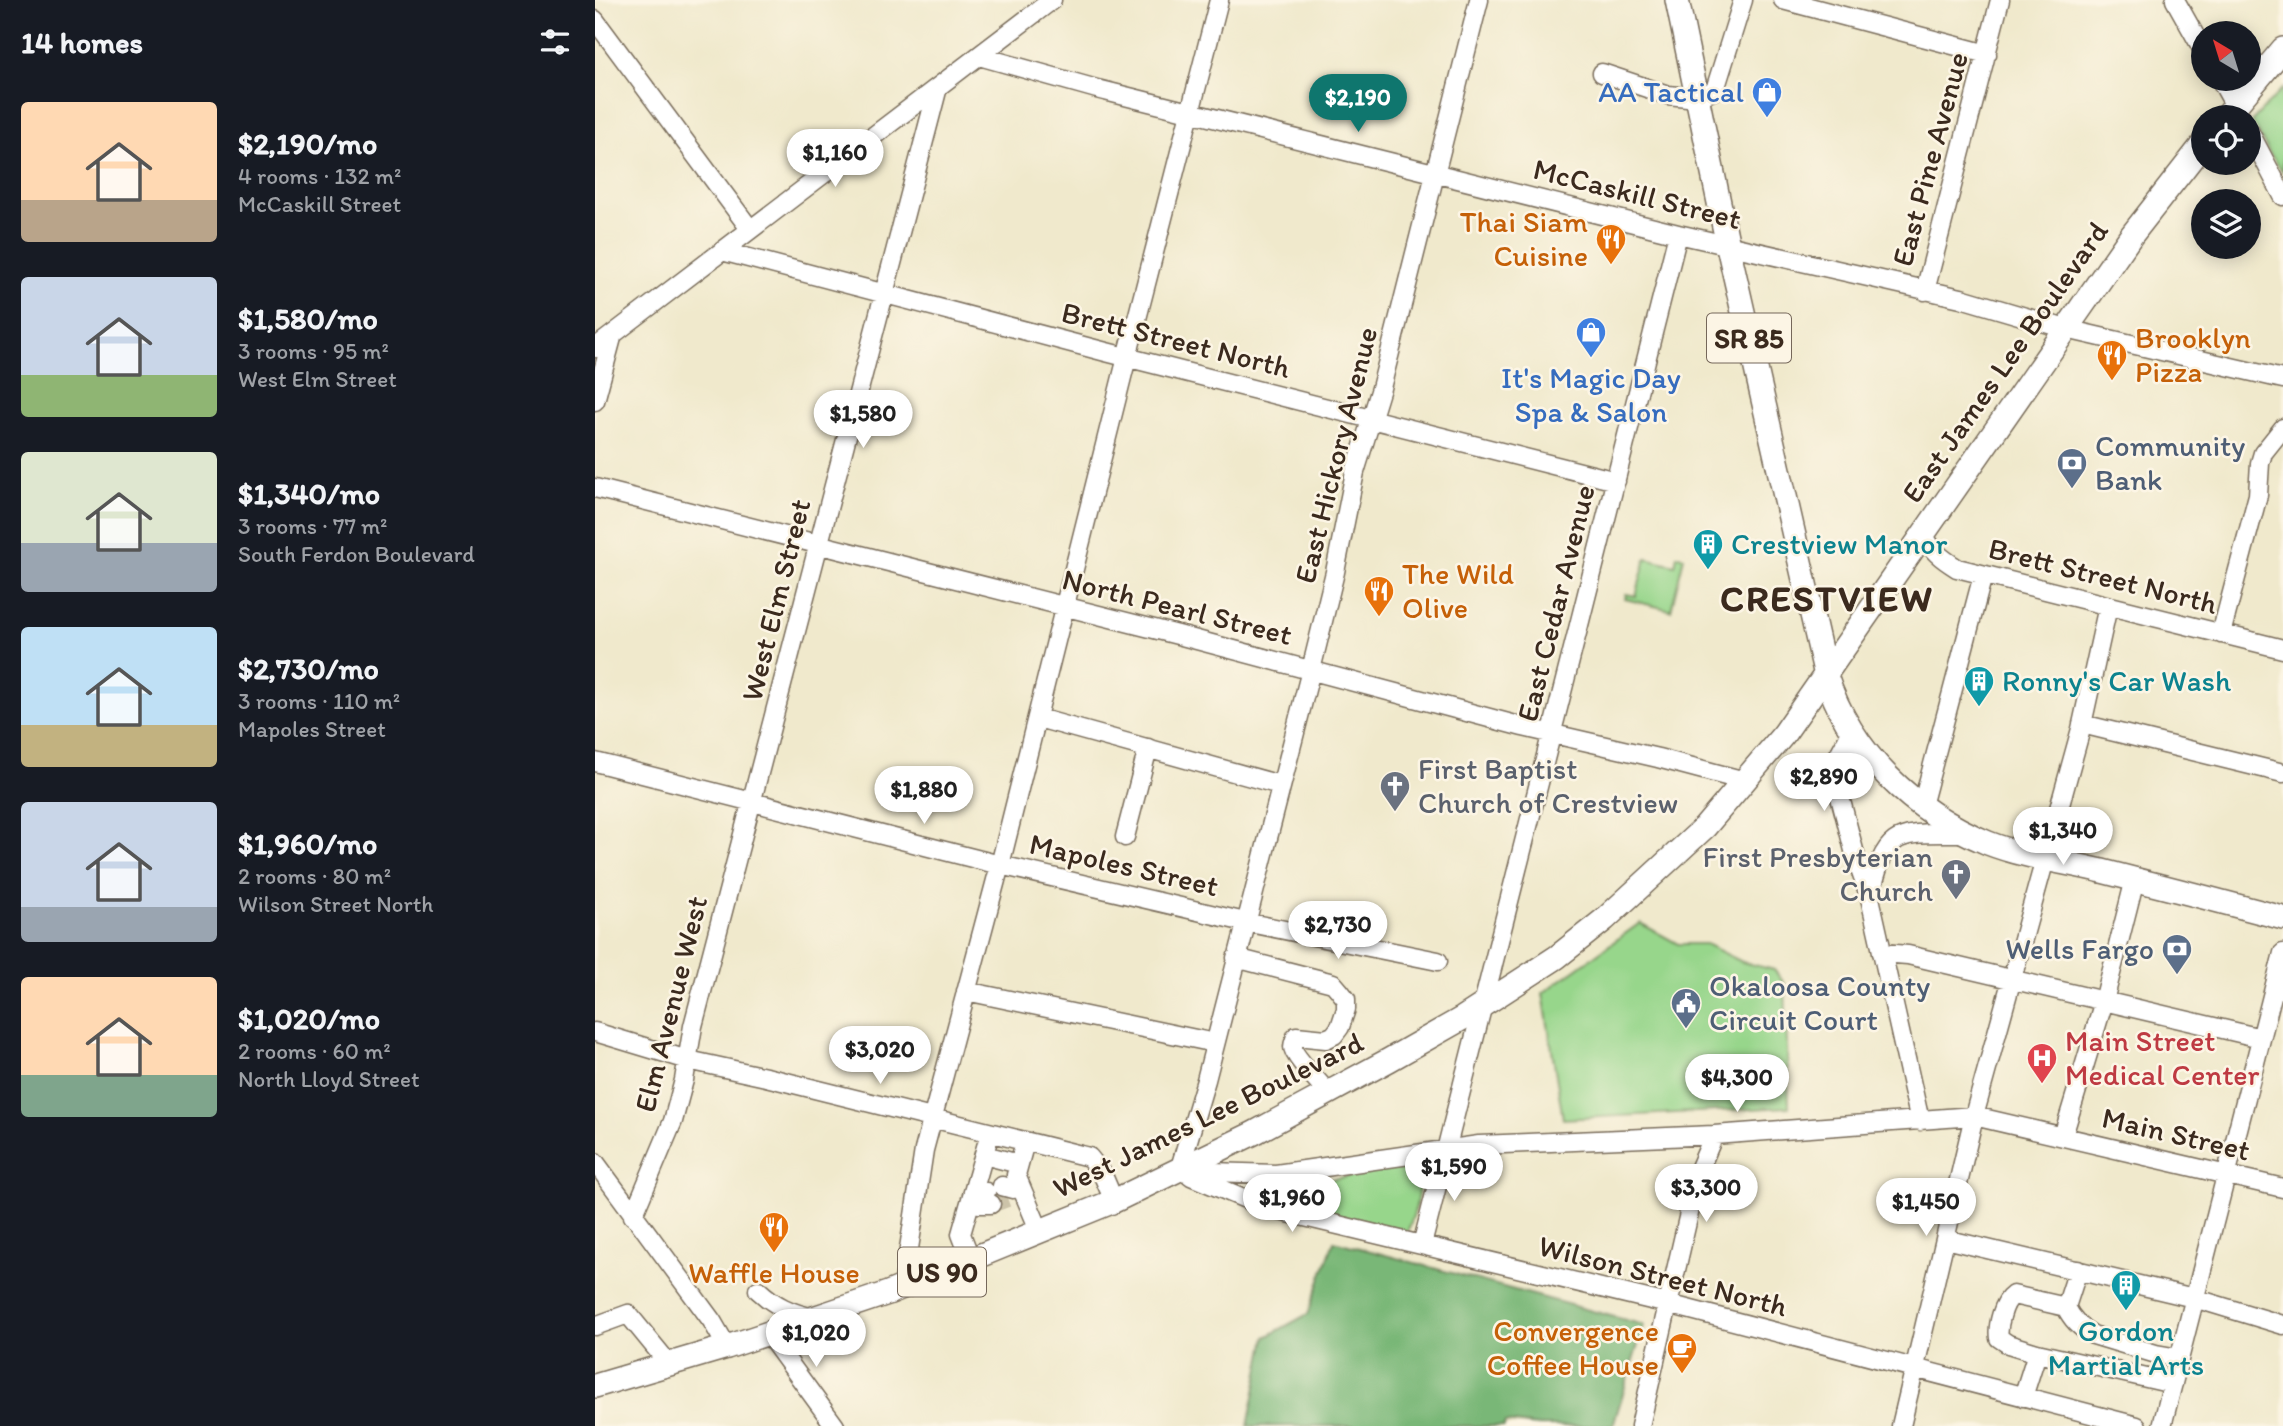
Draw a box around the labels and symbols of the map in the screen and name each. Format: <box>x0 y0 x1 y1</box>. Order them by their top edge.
north arrow <box>2191 21 2261 91</box>
street label: East Pine Avenue <box>1883 48 1976 270</box>
place label: AA Tactical <box>1598 73 1744 110</box>
pin: $2,190 <box>1301 74 1415 134</box>
shop icon: AA Tactical <box>1750 75 1784 119</box>
pin: $1,160 <box>778 130 892 189</box>
street label: McCaskill Street <box>1529 150 1745 237</box>
place label: Thai Siam Cuisine <box>1460 203 1588 274</box>
street label: East James Lee Boulevard <box>1893 213 2116 510</box>
restaurant icon: Thai Siam Cuisine <box>1594 222 1628 266</box>
street label: Brett Street North <box>1058 293 1295 386</box>
road number: SR 85 <box>1707 314 1791 362</box>
shop icon: It's Magic Day Spa & Salon <box>1574 315 1608 359</box>
place label: Brooklyn Pizza <box>2135 319 2251 390</box>
street label: East Hickory Avenue <box>1286 323 1385 587</box>
restaurant icon: Brooklyn Pizza <box>2095 338 2129 382</box>
place label: It's Magic Day Spa & Salon <box>1501 359 1681 430</box>
pin: $1,580 <box>806 391 920 450</box>
place label: Community Bank <box>2095 427 2245 498</box>
bank icon: Community Bank <box>2055 446 2089 490</box>
street label: East Cedar Avenue <box>1508 481 1603 725</box>
street label: West Elm Street <box>733 495 819 705</box>
place label: Crestview Manor <box>1731 525 1948 562</box>
building icon: Crestview Manor <box>1691 527 1725 571</box>
street label: Brett Street North <box>1985 529 2222 622</box>
place label: The Wild Olive <box>1402 555 1514 626</box>
street label: North Pearl Street <box>1058 560 1296 653</box>
restaurant icon: The Wild Olive <box>1362 574 1396 618</box>
district label: CRESTVIEW <box>1720 576 1934 620</box>
place label: Ronny's Car Wash <box>2002 662 2231 699</box>
building icon: Ronny's Car Wash <box>1962 664 1996 708</box>
place label: First Baptist Church of Crestview <box>1418 750 1678 821</box>
pin: $2,890 <box>1767 754 1881 813</box>
pin: $1,880 <box>867 766 981 826</box>
church icon: First Baptist Church of Crestview <box>1378 769 1412 813</box>
pin: $1,340 <box>2006 808 2120 867</box>
street label: Mapoles Street <box>1026 825 1222 904</box>
place label: First Presbyterian Church <box>1703 838 1933 909</box>
church icon: First Presbyterian Church <box>1939 857 1973 901</box>
street label: Elm Avenue West <box>626 892 715 1116</box>
pin: $2,730 <box>1281 902 1395 961</box>
place label: Wells Fargo <box>2005 930 2154 967</box>
bank icon: Wells Fargo <box>2160 932 2194 976</box>
place label: Okaloosa County Circuit Court <box>1709 967 1930 1038</box>
public building icon: Okaloosa County Circuit Court <box>1669 986 1703 1030</box>
place label: Main Street Medical Center <box>2065 1022 2260 1093</box>
street label: West James Lee Boulevard <box>1046 1023 1370 1206</box>
pin: $3,020 <box>823 1026 937 1086</box>
hospital icon: Main Street Medical Center <box>2025 1041 2059 1085</box>
pin: $4,300 <box>1680 1054 1794 1114</box>
street label: Main Street <box>2099 1099 2254 1168</box>
pin: $1,590 <box>1397 1144 1511 1203</box>
pin: $3,300 <box>1649 1164 1763 1224</box>
pin: $1,960 <box>1235 1174 1349 1234</box>
pin: $1,450 <box>1869 1178 1983 1238</box>
restaurant icon: Waffle House <box>757 1210 791 1254</box>
street label: Wilson Street North <box>1535 1227 1791 1324</box>
road number: US 90 <box>898 1248 986 1296</box>
place label: Waffle House <box>688 1254 860 1291</box>
building icon: Gordon Martial Arts <box>2109 1268 2143 1312</box>
pin: $1,020 <box>759 1310 873 1369</box>
place label: Convergence Coffee House <box>1487 1312 1659 1383</box>
place label: Gordon Martial Arts <box>2048 1312 2204 1383</box>
cafe icon: Convergence Coffee House <box>1665 1331 1699 1375</box>

